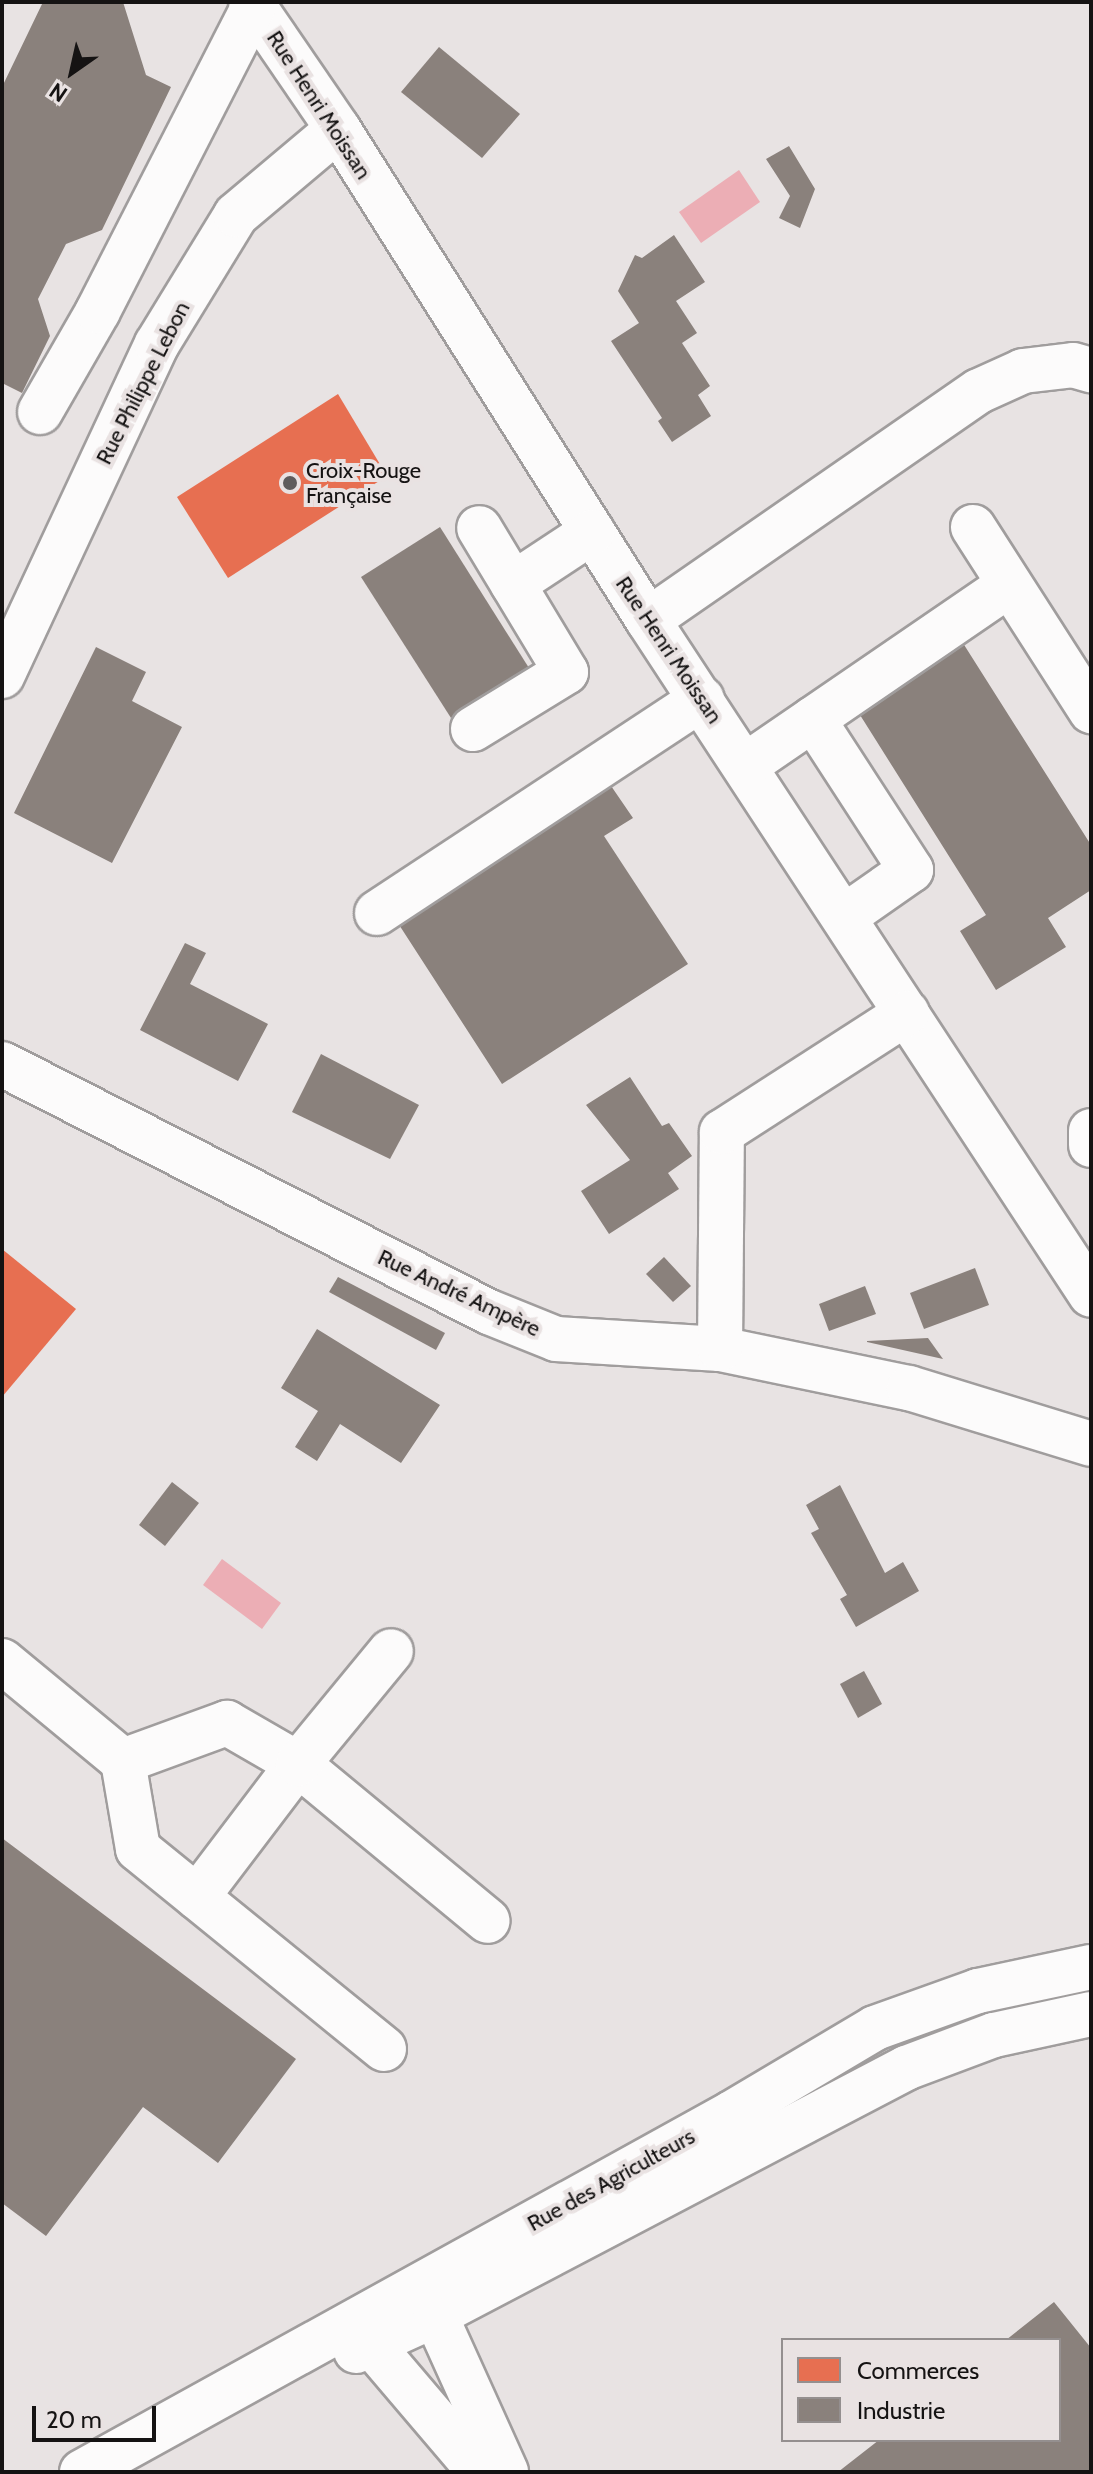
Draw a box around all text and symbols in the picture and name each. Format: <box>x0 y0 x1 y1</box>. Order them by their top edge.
street label: Rue Henri Moissan <box>261 26 377 184</box>
north arrow <box>32 32 112 112</box>
text: N <box>44 77 72 108</box>
street label: Rue Philippe Lebon <box>91 297 195 469</box>
place label: Croix-Rouge Française <box>306 457 421 508</box>
marker: Croix-Rouge Française <box>281 474 299 492</box>
street label: Rue Henri Moissan <box>610 572 728 728</box>
street label: Rue André Ampère <box>374 1244 544 1342</box>
street label: Rue des Agriculteurs <box>523 2123 699 2237</box>
legend <box>781 2338 1061 2442</box>
text: Commerces <box>857 2356 979 2385</box>
scale bar <box>36 2390 160 2440</box>
text: Industrie <box>857 2396 945 2425</box>
text: 20 m <box>46 2405 102 2434</box>

